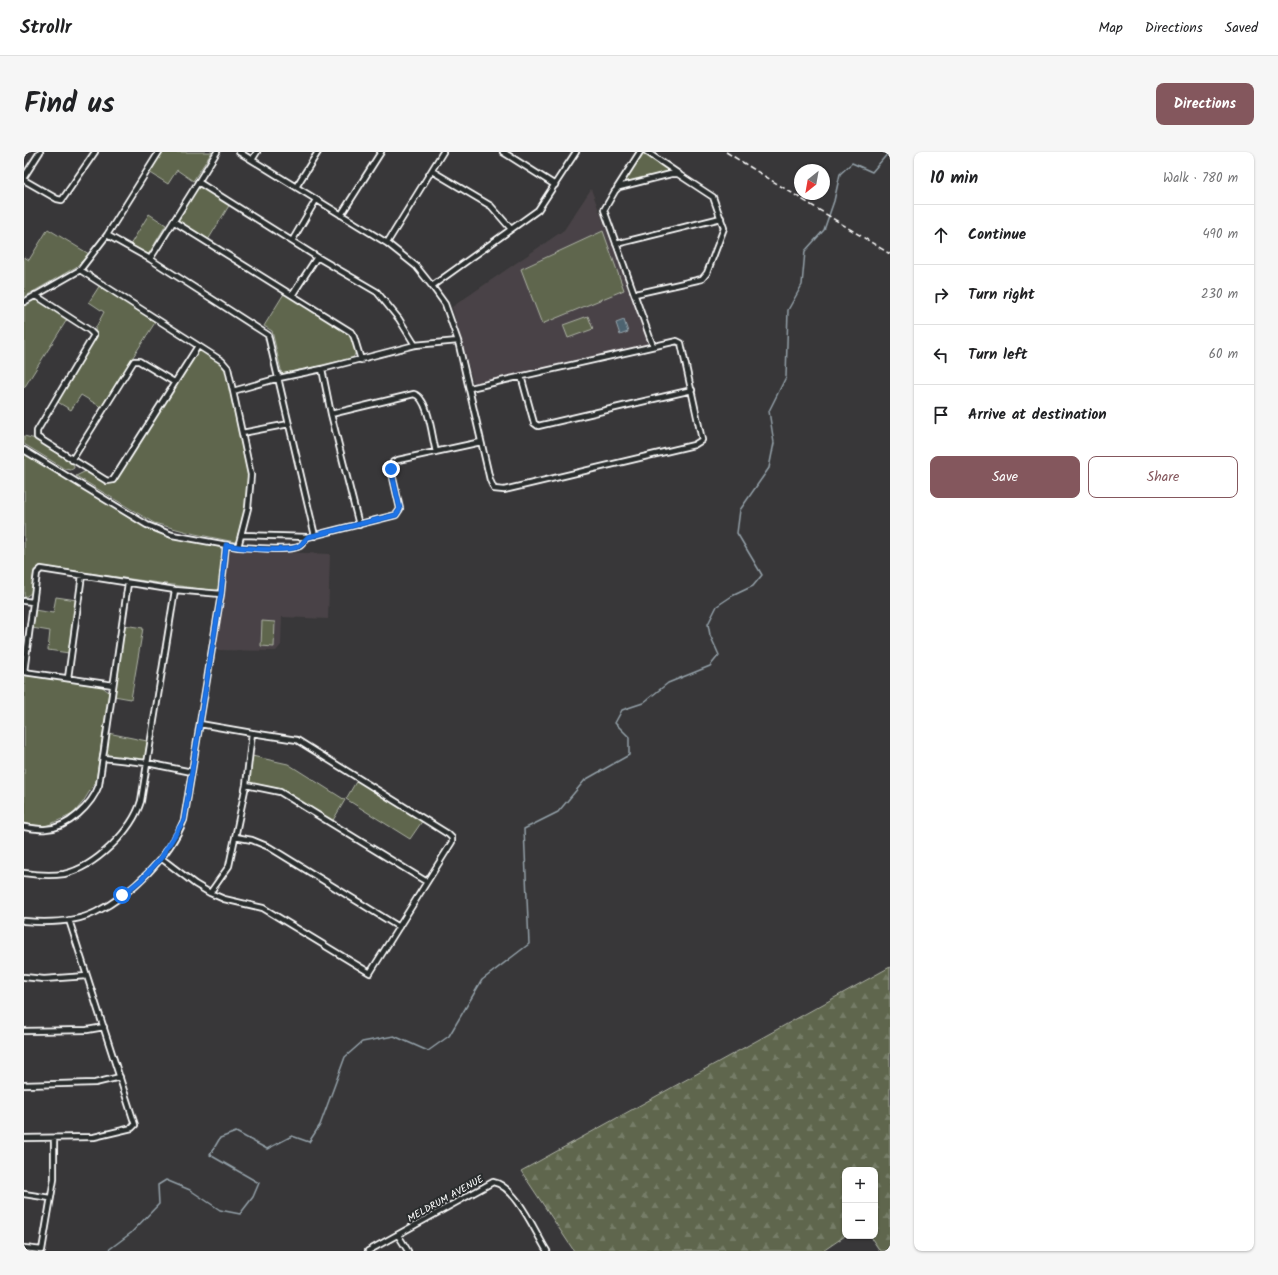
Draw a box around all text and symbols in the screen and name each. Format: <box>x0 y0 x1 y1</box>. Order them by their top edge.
text: Strollr <box>20 13 72 43</box>
text: Map <box>1098 17 1123 39</box>
text: Directions <box>1145 17 1203 39</box>
text: Saved <box>1225 17 1258 39</box>
text: Find us <box>24 82 115 127</box>
button: Directions <box>1156 83 1254 125</box>
north arrow <box>794 164 830 200</box>
text: 10 min <box>930 165 978 192</box>
text: Walk · 780 m <box>1163 168 1238 189</box>
text: Continue <box>968 223 1026 247</box>
icon: ahead <box>930 224 952 246</box>
text: 490 m <box>1202 224 1238 245</box>
text: Turn right <box>968 283 1035 307</box>
icon: right <box>930 284 952 306</box>
text: 230 m <box>1201 284 1238 305</box>
text: Turn left <box>968 343 1028 367</box>
icon: left <box>930 344 952 366</box>
text: 60 m <box>1209 344 1238 365</box>
text: Arrive at destination <box>968 403 1107 427</box>
icon: arrive <box>930 404 952 426</box>
button: Save <box>930 456 1080 498</box>
button: Share <box>1088 456 1238 498</box>
route end <box>382 460 400 478</box>
route start <box>113 886 131 904</box>
map controls <box>842 1167 878 1239</box>
button: + <box>842 1167 878 1203</box>
street label: MELDRUM AVENUE <box>404 1171 488 1227</box>
button: − <box>842 1203 878 1239</box>

